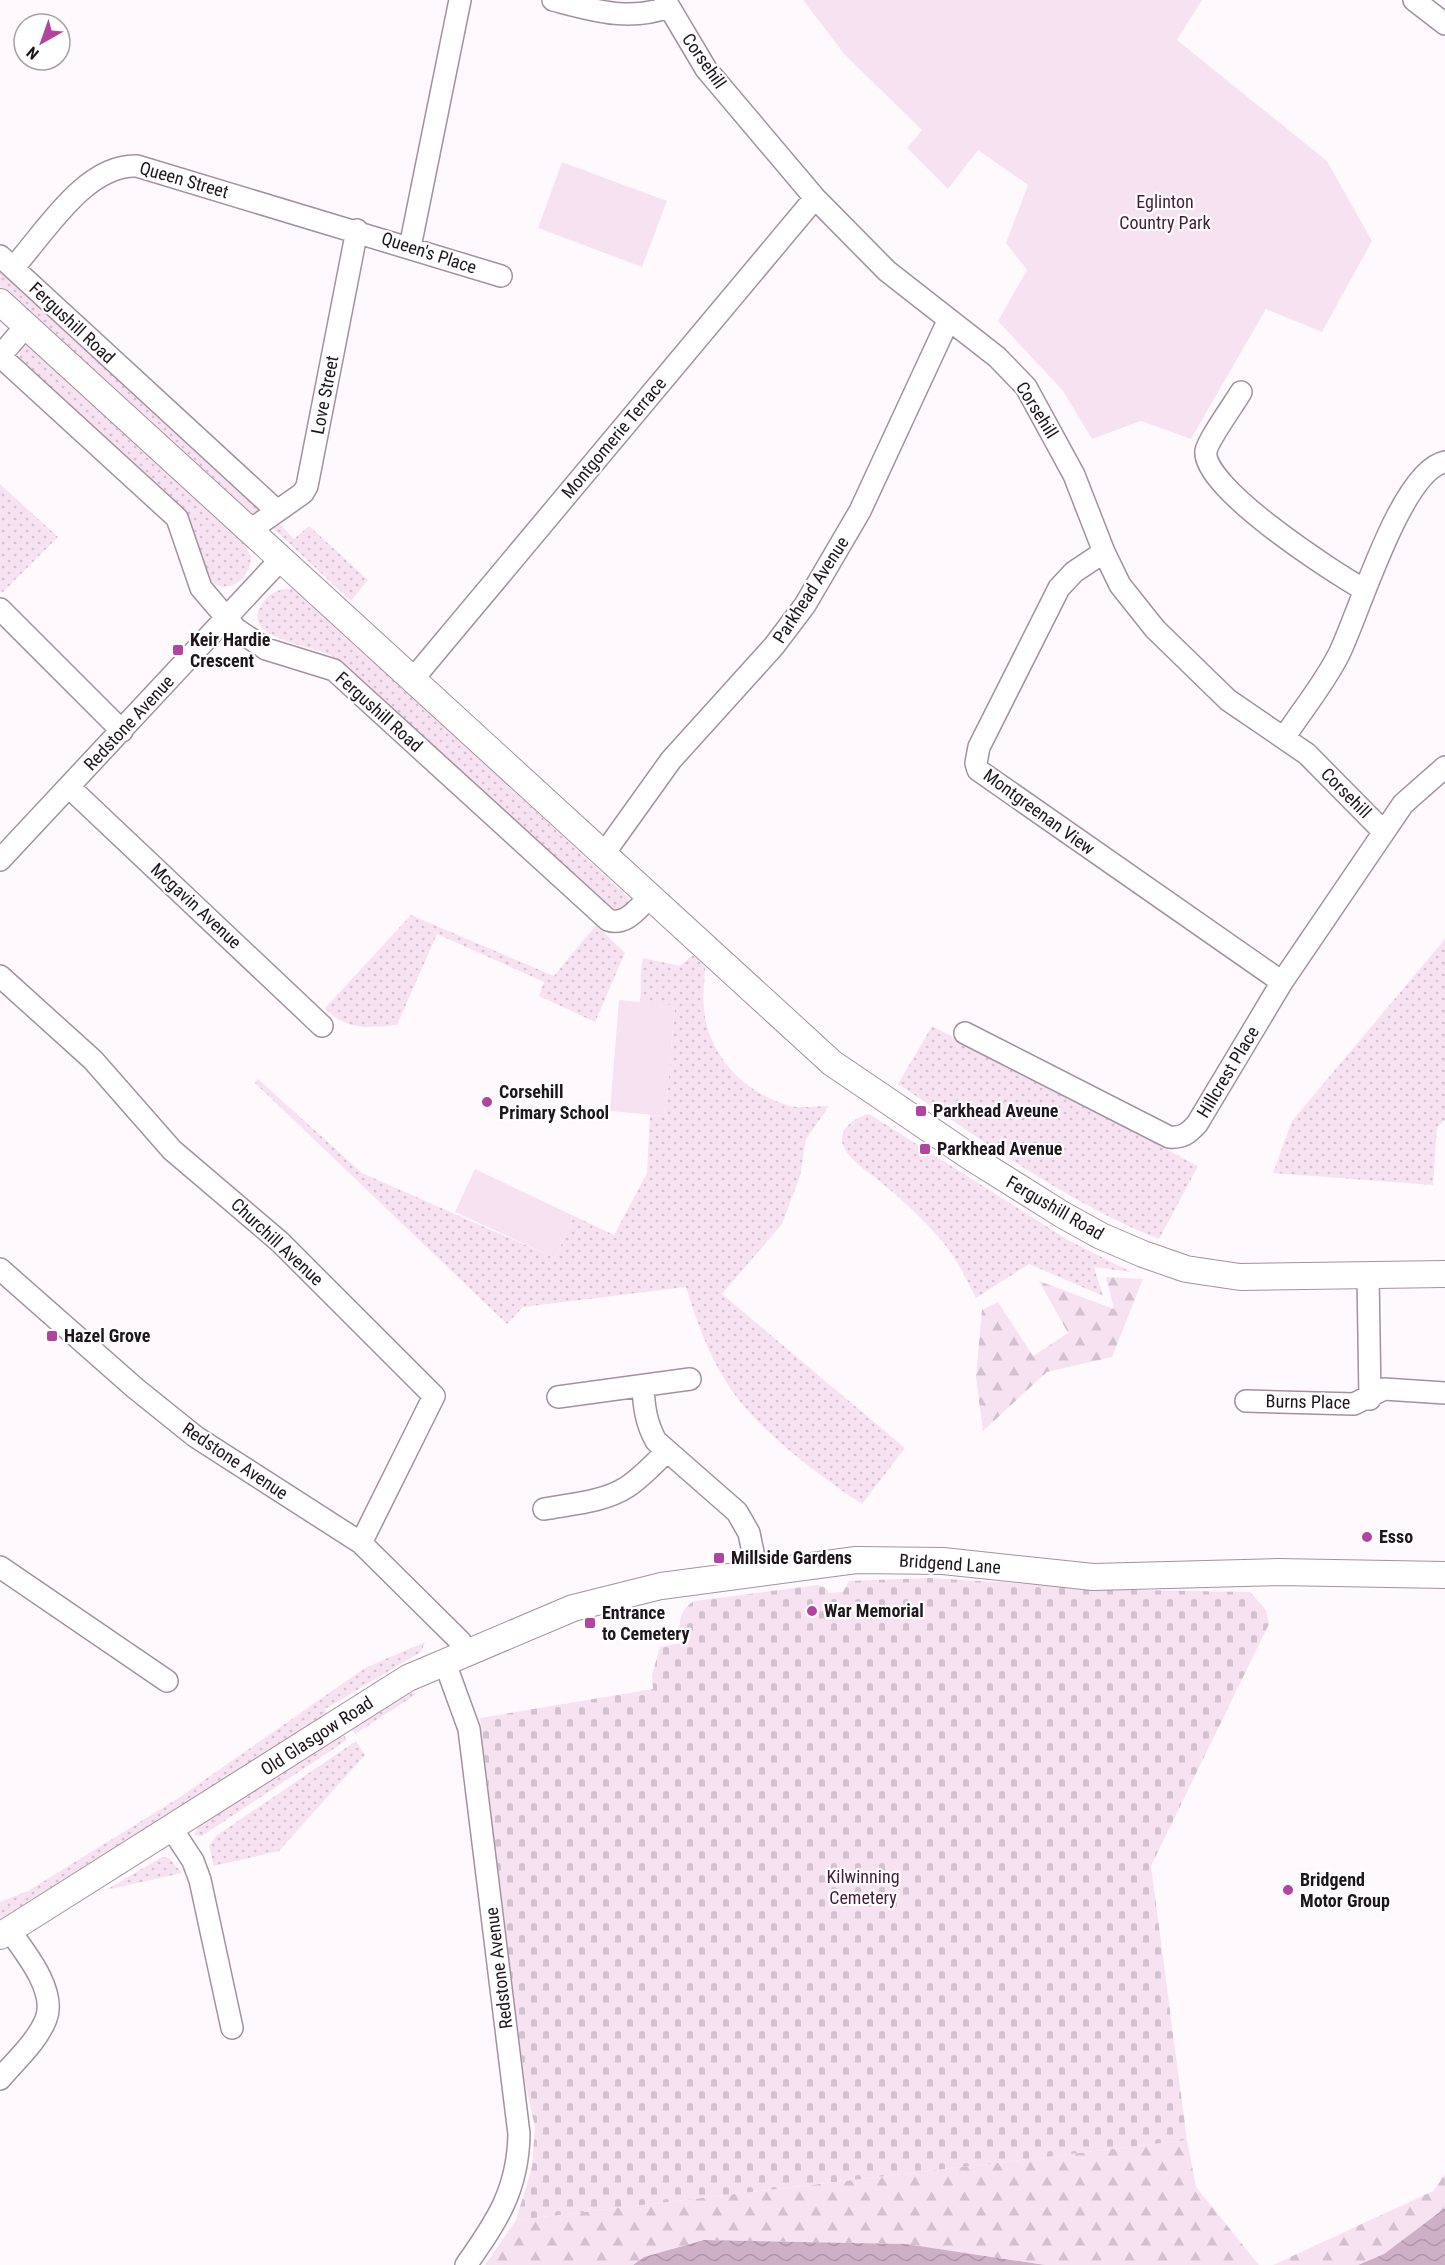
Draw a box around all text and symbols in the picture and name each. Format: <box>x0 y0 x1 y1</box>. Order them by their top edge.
north arrow <box>12 12 72 72</box>
street label: Corsehill <box>678 29 731 92</box>
text: N <box>23 43 43 64</box>
street label: Queen Street <box>137 157 231 202</box>
park label: Eglinton Country Park <box>1119 191 1211 233</box>
street label: Queen's Place <box>379 227 479 278</box>
street label: Fergushill Road <box>25 278 119 368</box>
street label: Love Street <box>307 354 342 436</box>
street label: Montgomerie Terrace <box>557 373 670 502</box>
street label: Corsehill <box>1012 378 1063 442</box>
street label: Parkhead Avenue <box>768 533 853 647</box>
place label: Keir Hardie Crescent <box>190 629 271 671</box>
marker: Keir Hardie Crescent <box>171 643 185 657</box>
street label: Fergushill Road <box>332 667 427 756</box>
street label: Redstone Avenue <box>79 671 178 775</box>
street label: Corsehill <box>1317 763 1376 822</box>
street label: Montgreenan View <box>980 764 1099 859</box>
street label: Mcgavin Avenue <box>147 858 246 953</box>
street label: Hillcrest Place <box>1192 1022 1263 1121</box>
place label: Corsehill Primary School <box>499 1081 609 1123</box>
marker: Corsehill Primary School <box>480 1095 494 1109</box>
place label: Parkhead Aveune <box>933 1100 1059 1121</box>
marker: Parkhead Aveune <box>914 1104 928 1118</box>
place label: Parkhead Avenue <box>937 1138 1063 1159</box>
marker: Parkhead Avenue <box>918 1142 932 1156</box>
street label: Fergushill Road <box>1003 1171 1108 1244</box>
street label: Churchill Avenue <box>227 1194 328 1290</box>
place label: Hazel Grove <box>64 1325 151 1346</box>
marker: Hazel Grove <box>45 1329 59 1343</box>
street label: Burns Place <box>1266 1390 1350 1413</box>
street label: Redstone Avenue <box>179 1418 292 1504</box>
place label: Esso <box>1379 1526 1413 1547</box>
marker: Esso <box>1360 1530 1374 1544</box>
place label: Millside Gardens <box>731 1547 852 1568</box>
street label: Bridgend Lane <box>899 1549 1002 1578</box>
marker: Millside Gardens <box>712 1551 726 1565</box>
place label: War Memorial <box>824 1600 924 1621</box>
place label: Entrance to Cemetery <box>602 1602 689 1644</box>
marker: War Memorial <box>805 1604 819 1618</box>
marker: Entrance to Cemetery <box>583 1616 597 1630</box>
street label: Old Glasgow Road <box>257 1692 377 1780</box>
park label: Kilwinning Cemetery <box>826 1866 900 1908</box>
place label: Bridgend Motor Group <box>1300 1869 1390 1911</box>
marker: Bridgend Motor Group <box>1281 1883 1295 1897</box>
street label: Redstone Avenue <box>481 1906 516 2030</box>

